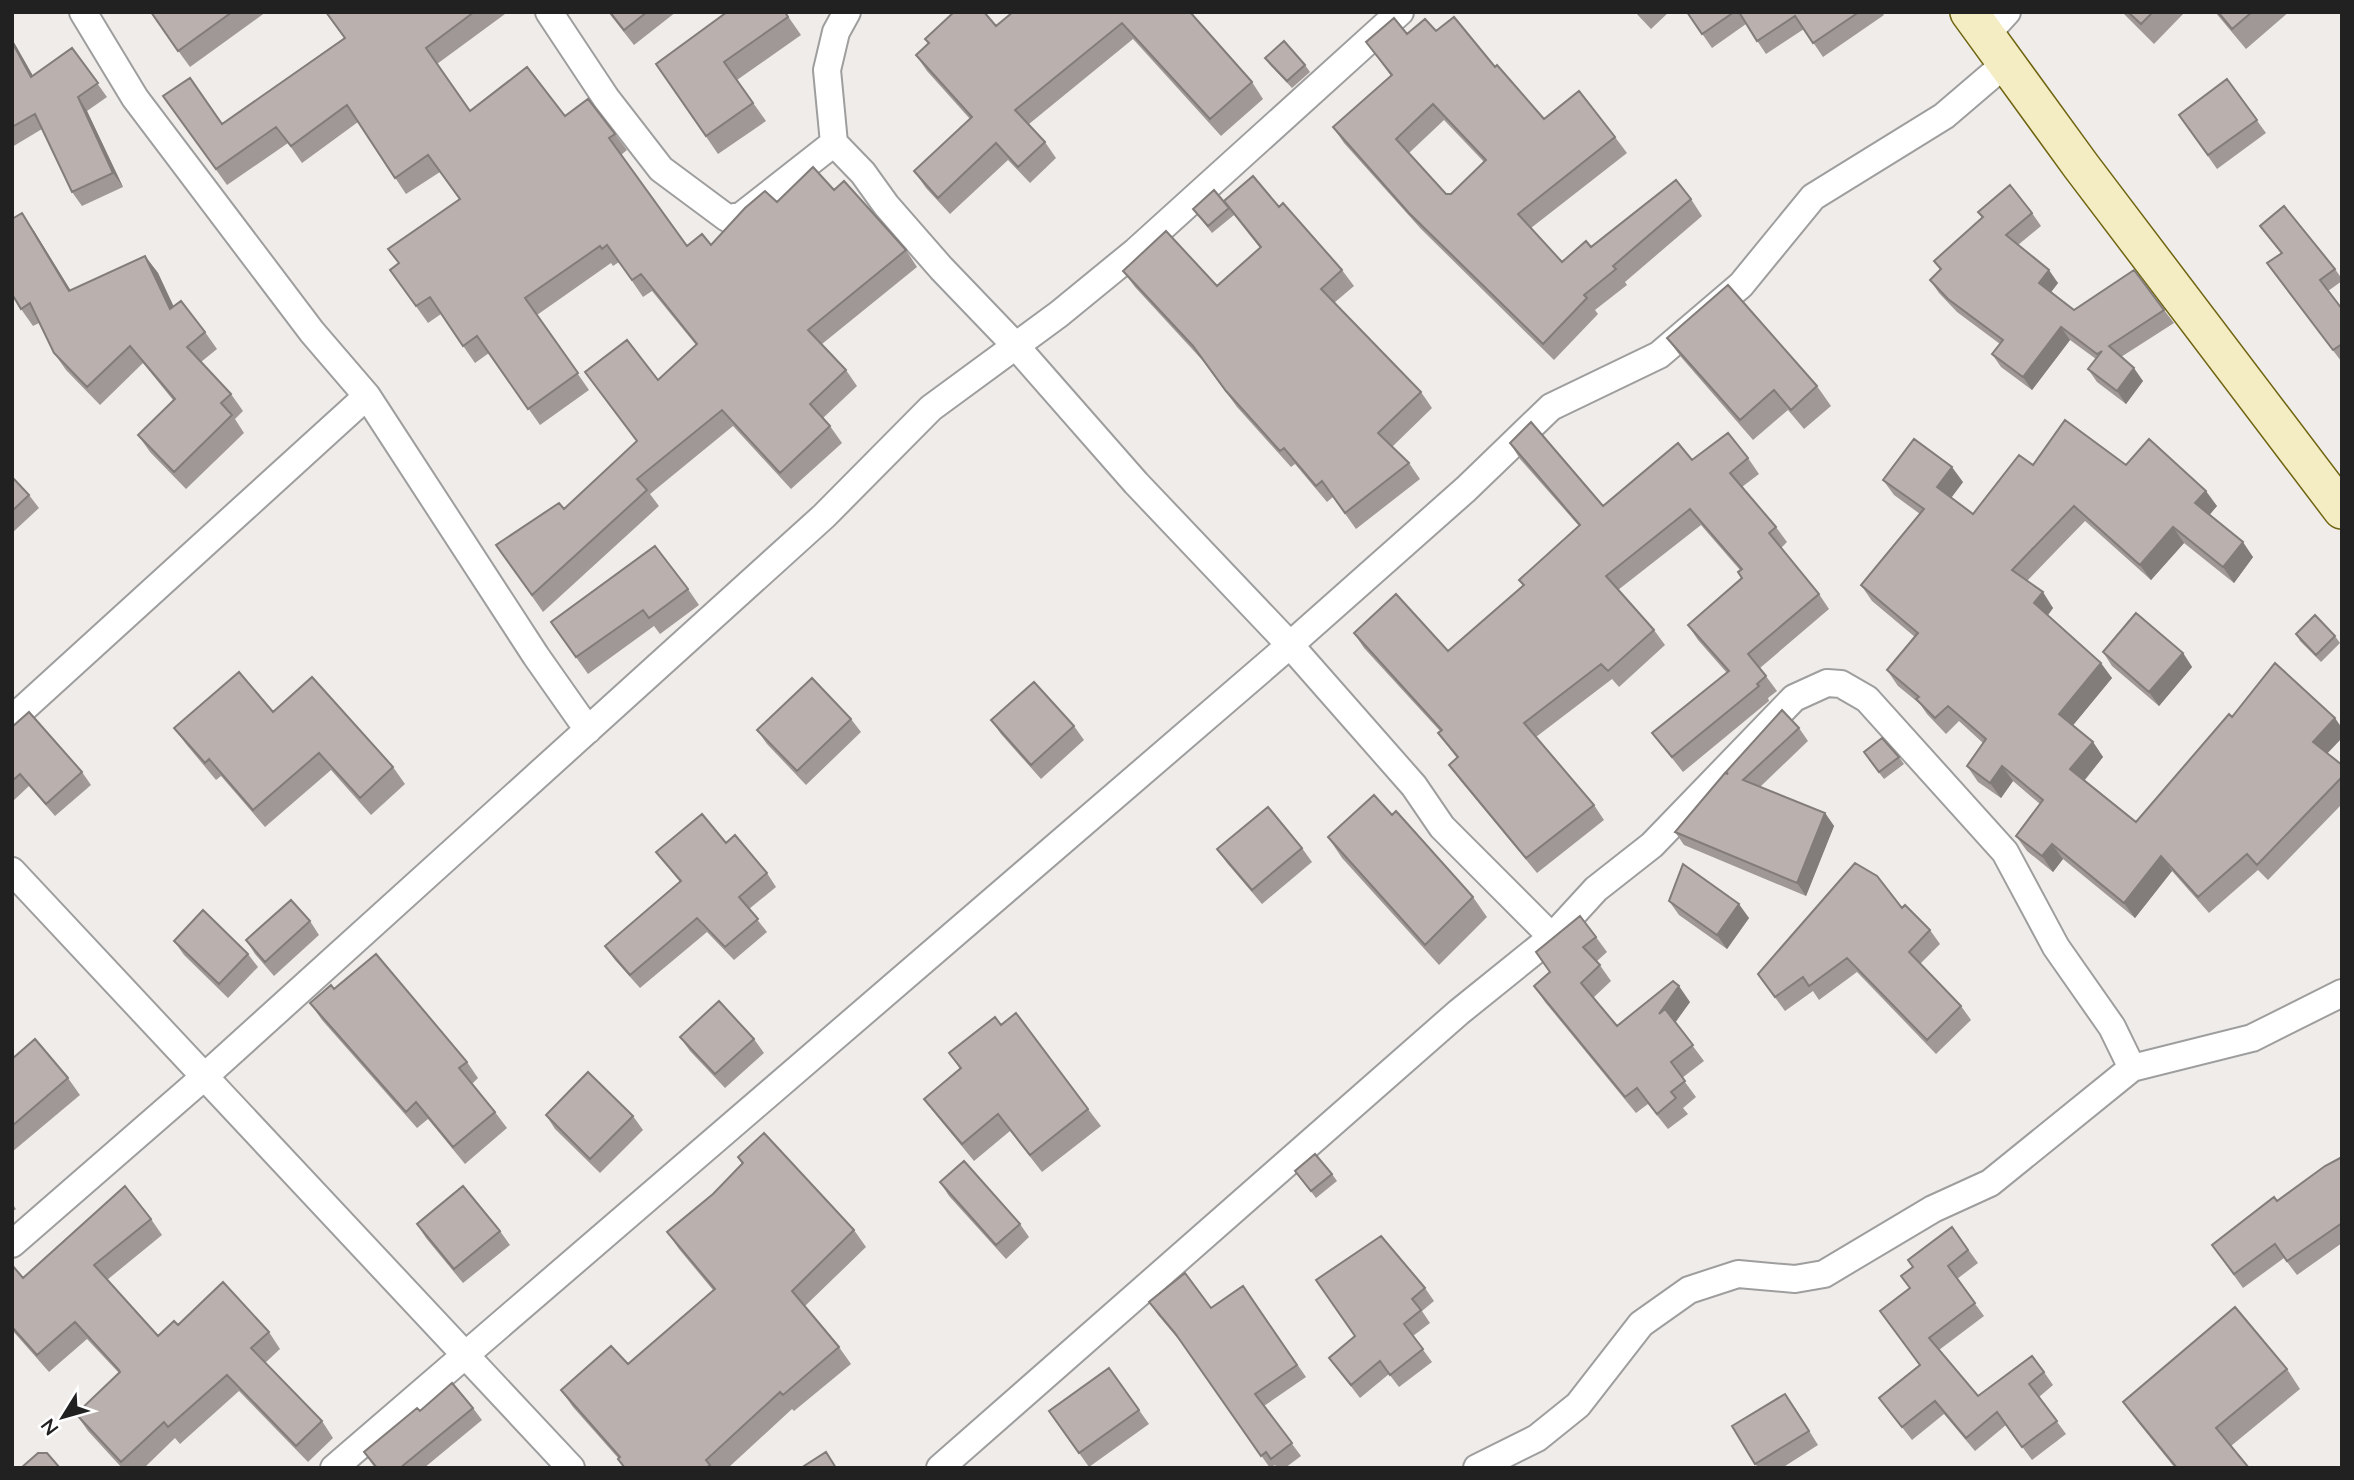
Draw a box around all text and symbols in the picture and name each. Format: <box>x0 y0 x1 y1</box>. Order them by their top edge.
north arrow <box>28 1382 98 1452</box>
text: N <box>35 1415 63 1440</box>

